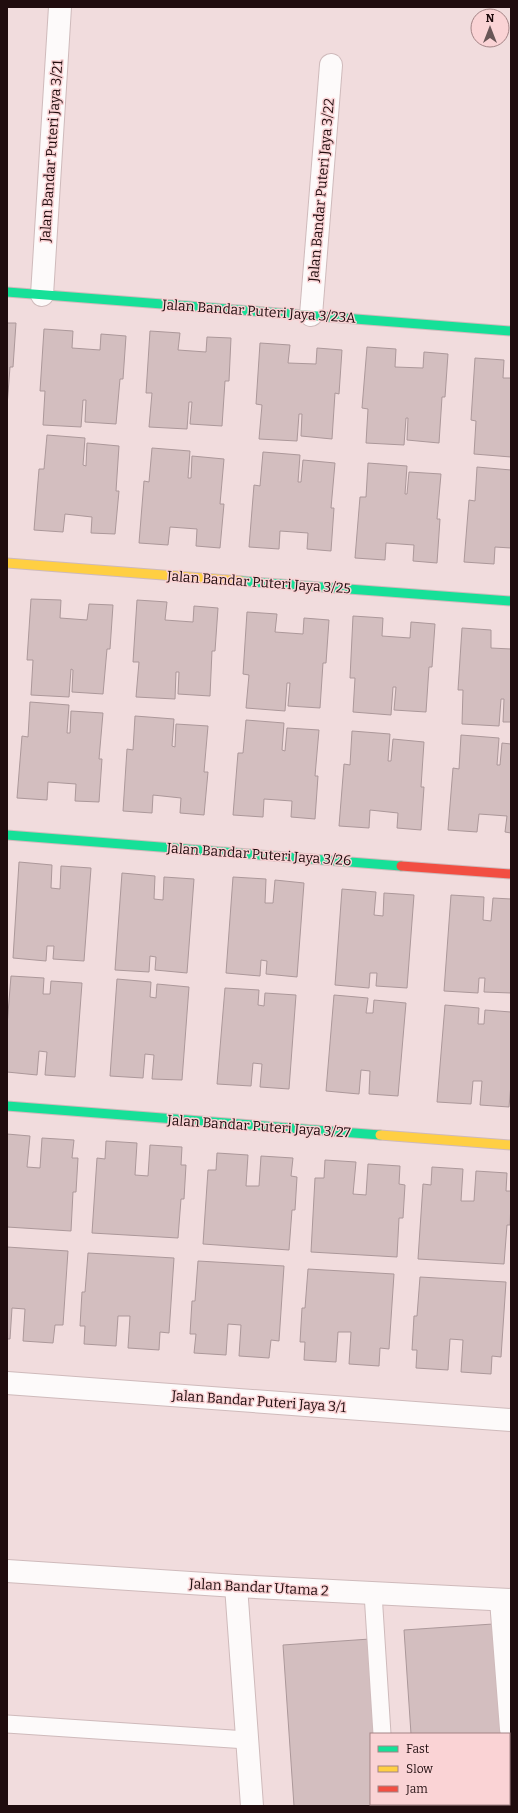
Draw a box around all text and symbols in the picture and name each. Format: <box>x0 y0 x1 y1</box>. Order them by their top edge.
north arrow <box>470 8 510 48</box>
text: N <box>486 12 495 25</box>
street label: Jalan Bandar Puteri Jaya 3/21 <box>37 59 66 244</box>
street label: Jalan Bandar Puteri Jaya 3/22 <box>305 98 338 284</box>
street label: Jalan Bandar Puteri Jaya 3/23A <box>161 296 356 327</box>
street label: Jalan Bandar Puteri Jaya 3/25 <box>166 568 351 597</box>
street label: Jalan Bandar Puteri Jaya 3/26 <box>165 840 352 869</box>
street label: Jalan Bandar Puteri Jaya 3/27 <box>166 1112 351 1141</box>
street label: Jalan Bandar Puteri Jaya 3/1 <box>170 1387 347 1416</box>
street label: Jalan Bandar Utama 2 <box>188 1575 329 1600</box>
legend <box>370 1733 510 1805</box>
text: Fast <box>406 1742 430 1756</box>
text: Slow <box>406 1762 433 1776</box>
text: Jam <box>405 1782 428 1796</box>

